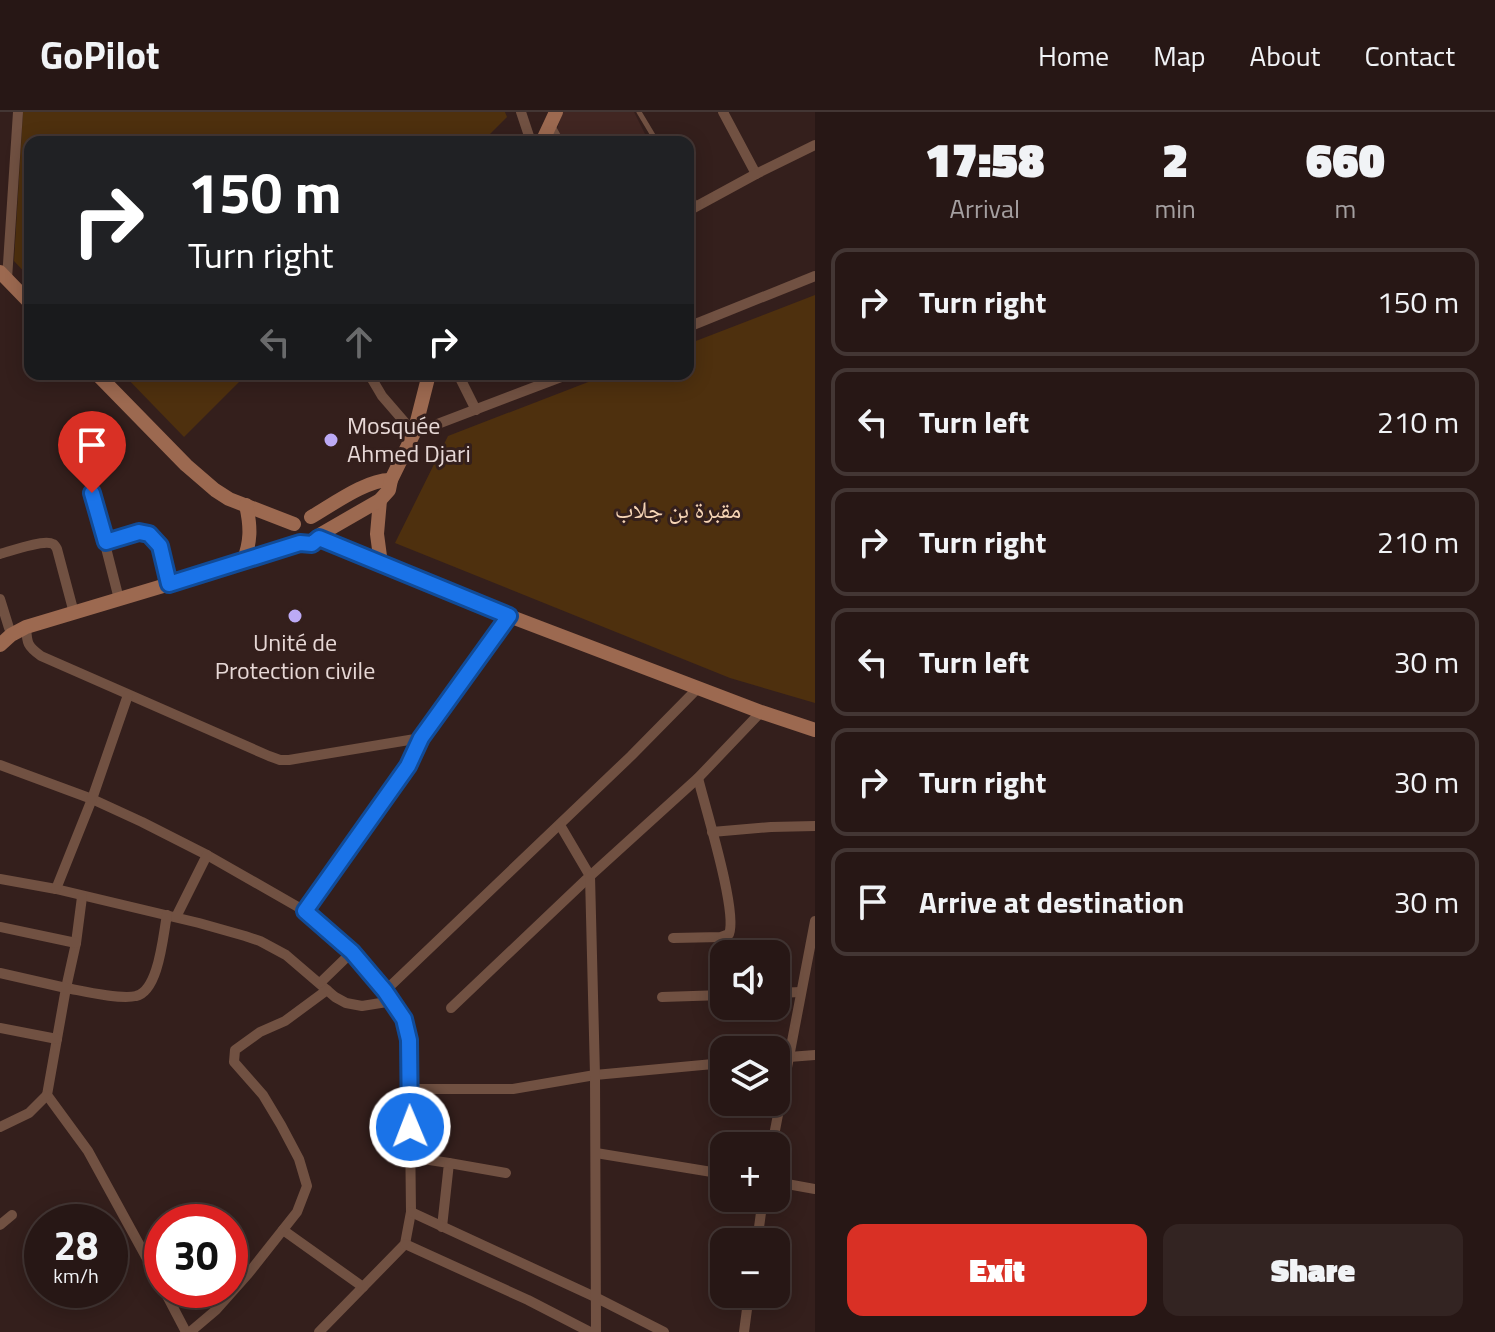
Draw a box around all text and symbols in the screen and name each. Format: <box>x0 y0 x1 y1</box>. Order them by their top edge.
text: GoPilot <box>40 26 160 84</box>
text: Home <box>1038 34 1109 77</box>
text: Map <box>1153 34 1206 77</box>
text: About <box>1250 34 1320 77</box>
text: Contact <box>1364 34 1455 77</box>
text: 17:58 <box>925 123 1044 196</box>
text: 2 <box>1162 123 1188 196</box>
text: 660 <box>1306 123 1385 196</box>
text: 150 m <box>188 150 341 235</box>
icon: right <box>56 168 160 272</box>
text: Arrival <box>949 189 1020 228</box>
text: min <box>1154 189 1196 228</box>
text: m <box>1335 189 1356 228</box>
text: Turn right <box>188 227 333 282</box>
text: Turn right <box>919 279 1047 325</box>
text: 150 m <box>1377 279 1459 325</box>
icon: right <box>851 280 895 324</box>
icon: left <box>253 320 297 364</box>
icon: ahead <box>337 320 381 364</box>
icon: right <box>421 320 465 364</box>
text: Turn left <box>919 399 1029 445</box>
text: 210 m <box>1377 399 1459 445</box>
icon: left <box>851 400 895 444</box>
place label: Mosquée Ahmed Djari <box>347 407 471 471</box>
pin <box>58 411 126 493</box>
icon: arrive <box>70 423 114 467</box>
marker: Mosquée Ahmed Djari <box>322 431 340 449</box>
park label: مقبرة بن جلاب <box>615 491 741 527</box>
text: Turn right <box>919 519 1047 565</box>
text: 210 m <box>1377 519 1459 565</box>
icon: right <box>851 520 895 564</box>
marker: Unité de Protection civile <box>286 607 304 625</box>
place label: Unité de Protection civile <box>215 624 375 688</box>
text: Turn left <box>919 639 1029 685</box>
text: 30 m <box>1394 639 1459 685</box>
icon: left <box>851 640 895 684</box>
text: Turn right <box>919 759 1047 805</box>
text: 30 m <box>1394 759 1459 805</box>
icon: right <box>851 760 895 804</box>
text: Arrive at destination <box>919 879 1184 925</box>
text: 30 m <box>1394 879 1459 925</box>
icon: arrive <box>851 880 895 924</box>
map controls <box>710 940 790 1308</box>
button: sound <box>710 940 790 1020</box>
button: layers <box>710 1036 790 1116</box>
position arrow <box>368 1085 452 1169</box>
button: + <box>710 1132 790 1212</box>
speed limit sign: 30 <box>144 1204 248 1308</box>
text: 28 <box>54 1215 98 1276</box>
button: Exit <box>847 1224 1147 1316</box>
button: Share <box>1163 1224 1463 1316</box>
button: − <box>710 1228 790 1308</box>
text: km/h <box>53 1260 99 1291</box>

